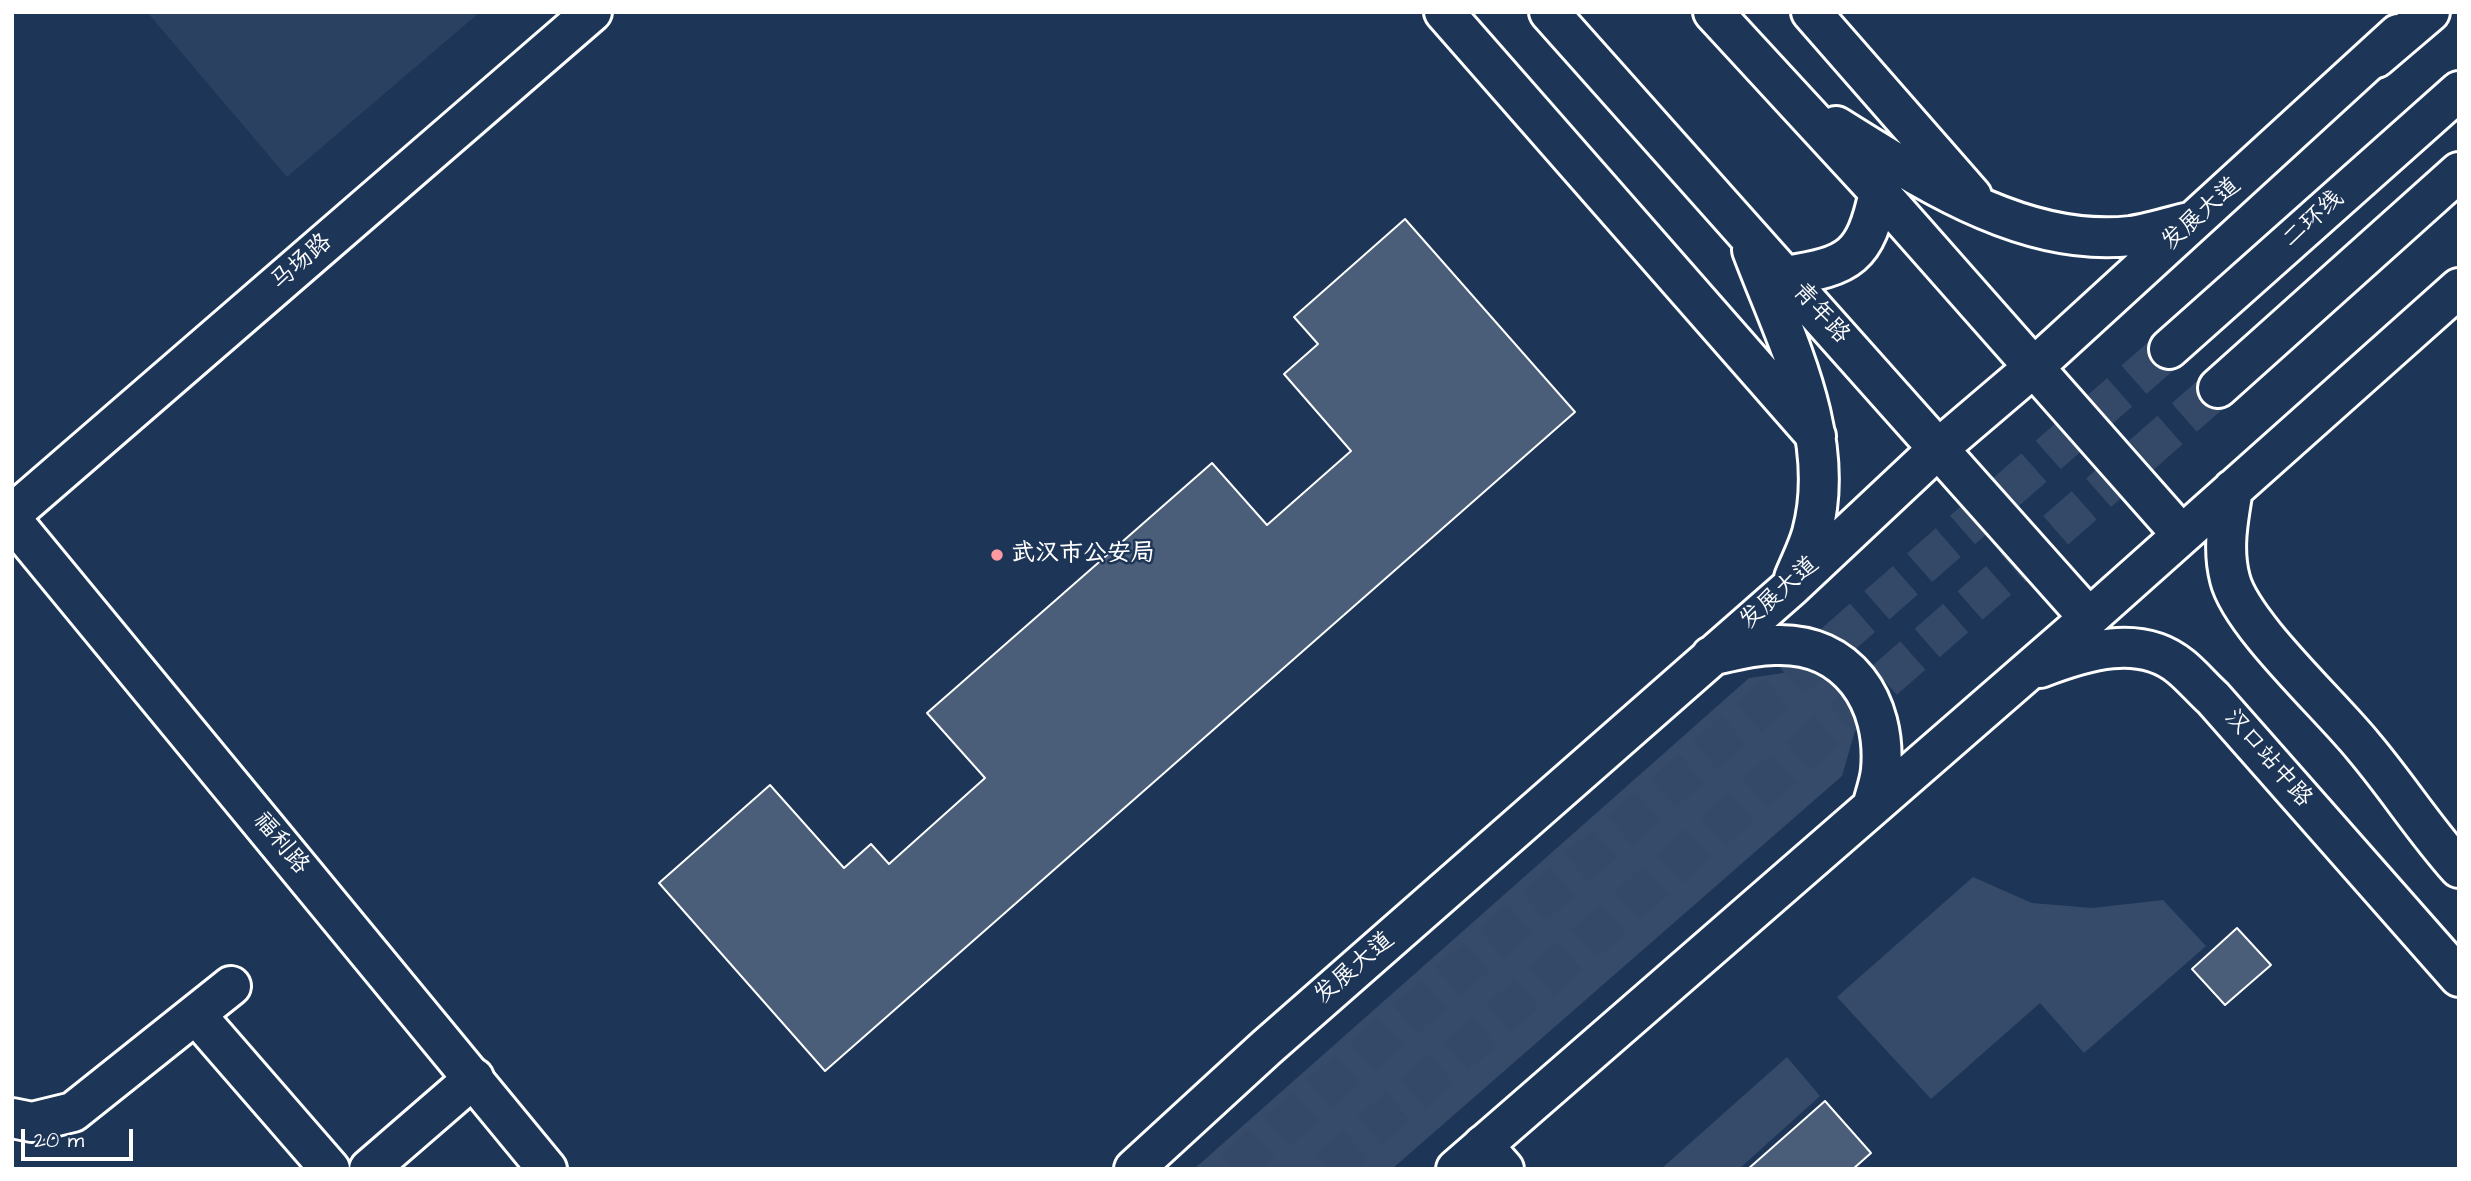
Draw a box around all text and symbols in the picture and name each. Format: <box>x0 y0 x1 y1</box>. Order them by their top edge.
street label: 发展大道 <box>2157 172 2247 258</box>
street label: 二环线 <box>2278 185 2350 255</box>
street label: 马场路 <box>265 229 339 297</box>
street label: 青年路 <box>1785 278 1855 350</box>
place label: 武汉市公安局 <box>1011 541 1155 569</box>
marker: 武汉市公安局 <box>989 547 1005 563</box>
street label: 发展大道 <box>1735 551 1825 637</box>
street label: 汉口站中路 <box>2217 704 2317 814</box>
street label: 福利路 <box>246 807 314 881</box>
street label: 发展大道 <box>1309 927 1401 1011</box>
scale bar <box>24 1114 136 1158</box>
text: 20 m <box>34 1126 84 1155</box>

